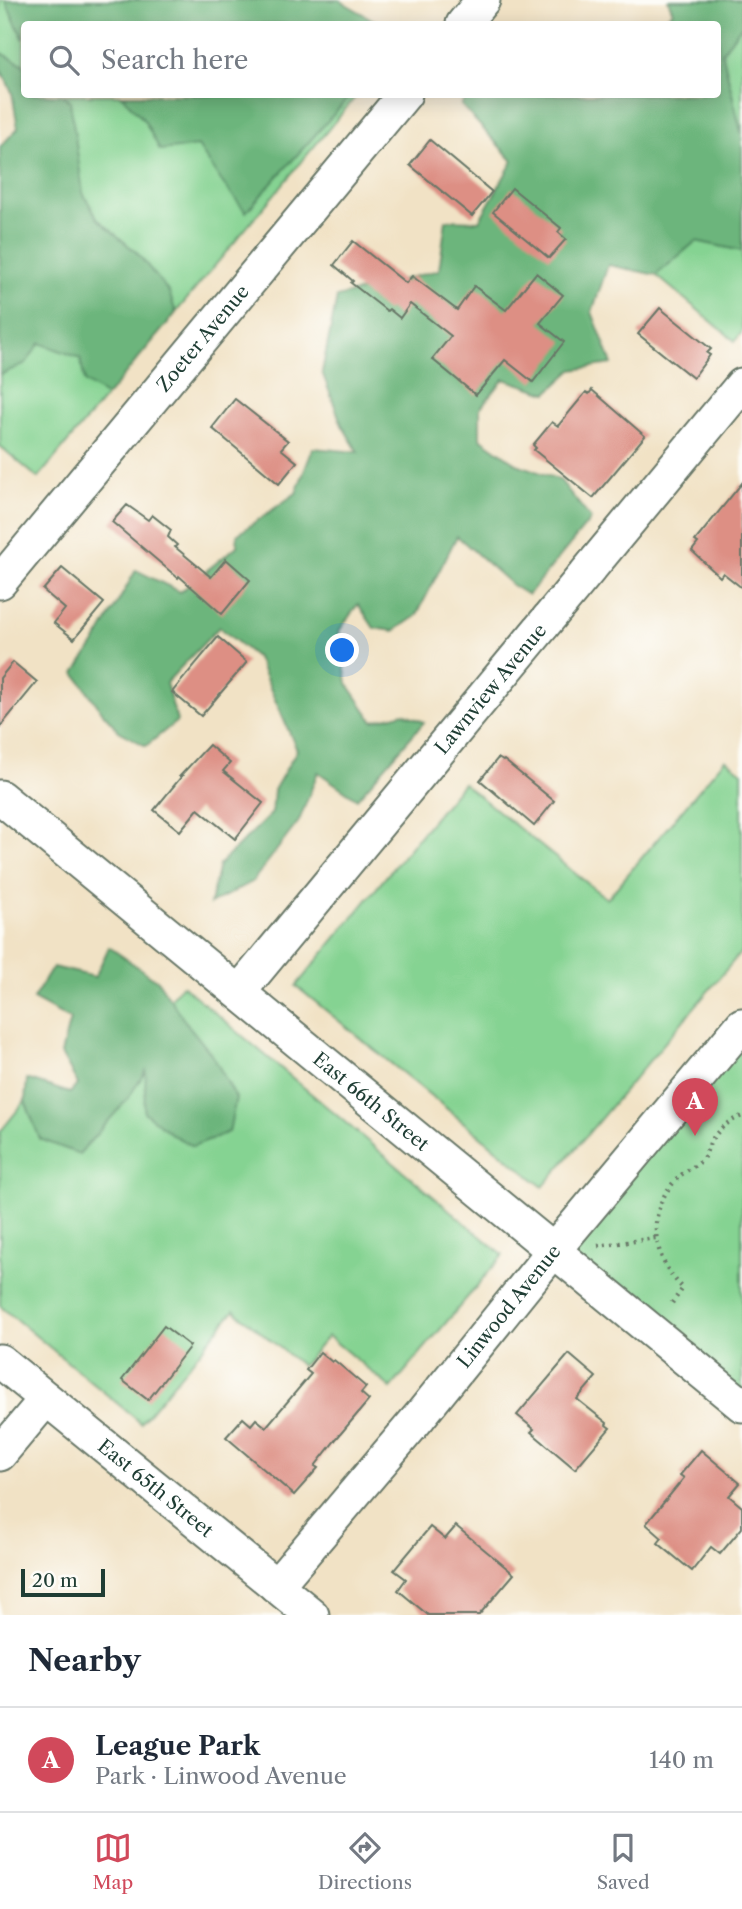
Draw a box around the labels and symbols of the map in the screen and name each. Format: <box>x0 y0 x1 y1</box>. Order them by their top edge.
street label: Zoeter Avenue <box>152 280 254 397</box>
street label: Lawnview Avenue <box>430 619 551 759</box>
your location <box>325 633 359 667</box>
street label: East 66th Street <box>308 1047 434 1156</box>
pin: A <box>672 1078 718 1136</box>
street label: Linwood Avenue <box>453 1240 566 1373</box>
street label: East 65th Street <box>93 1434 218 1542</box>
scale bar <box>21 1566 105 1598</box>

